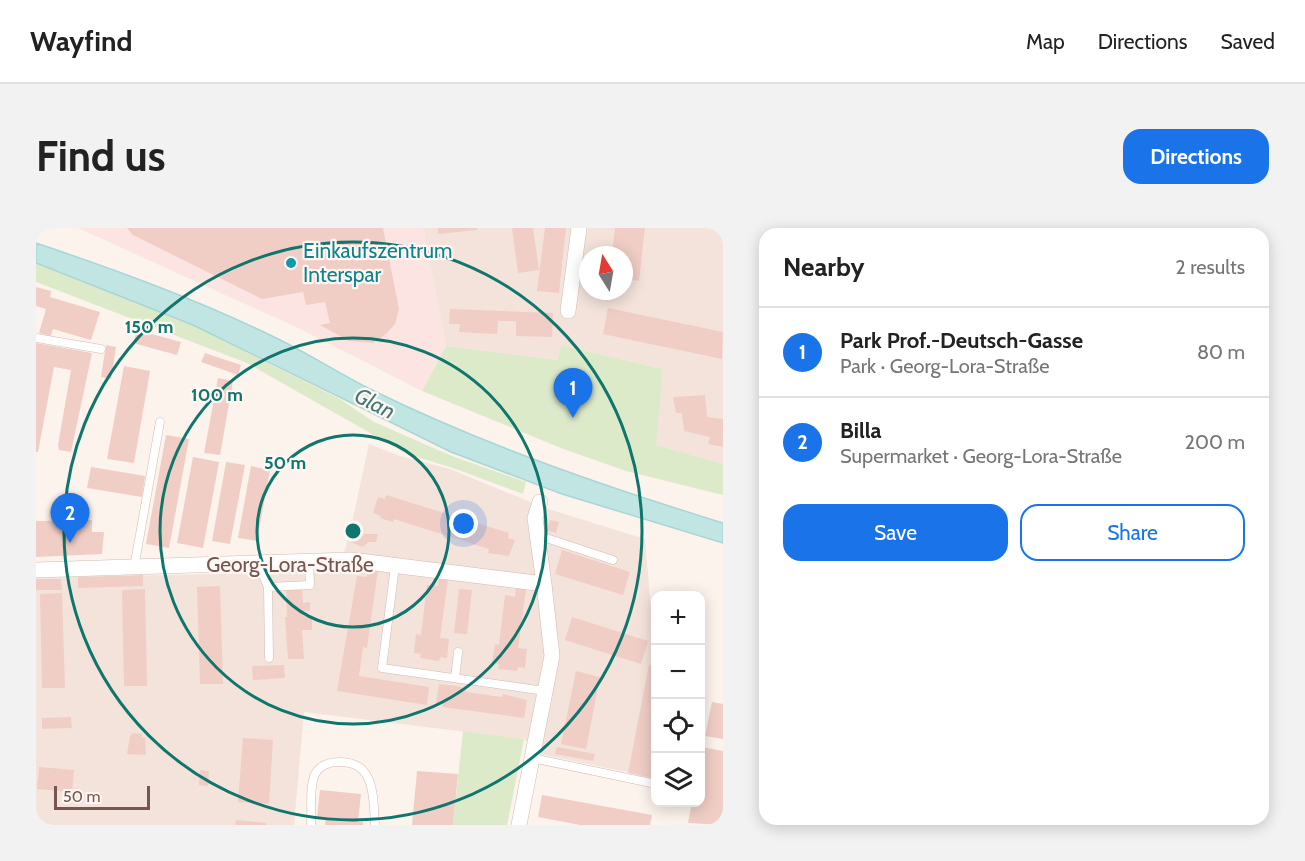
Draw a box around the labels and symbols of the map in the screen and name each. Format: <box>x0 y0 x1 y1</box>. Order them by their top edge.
place label: Einkaufszentrum Interspar <box>303 238 452 287</box>
north arrow <box>579 246 633 300</box>
marker: Einkaufszentrum Interspar <box>284 256 298 270</box>
text: 150 m <box>125 316 173 338</box>
pin: 1 <box>554 368 592 418</box>
water label: Glan <box>350 382 400 425</box>
text: 100 m <box>191 384 243 406</box>
text: 50 m <box>264 452 306 474</box>
pin: 2 <box>51 494 90 543</box>
your location <box>449 509 478 538</box>
centre of rings <box>343 521 363 541</box>
street label: Georg-Lora-Straße <box>206 552 374 577</box>
scale bar <box>54 783 150 810</box>

